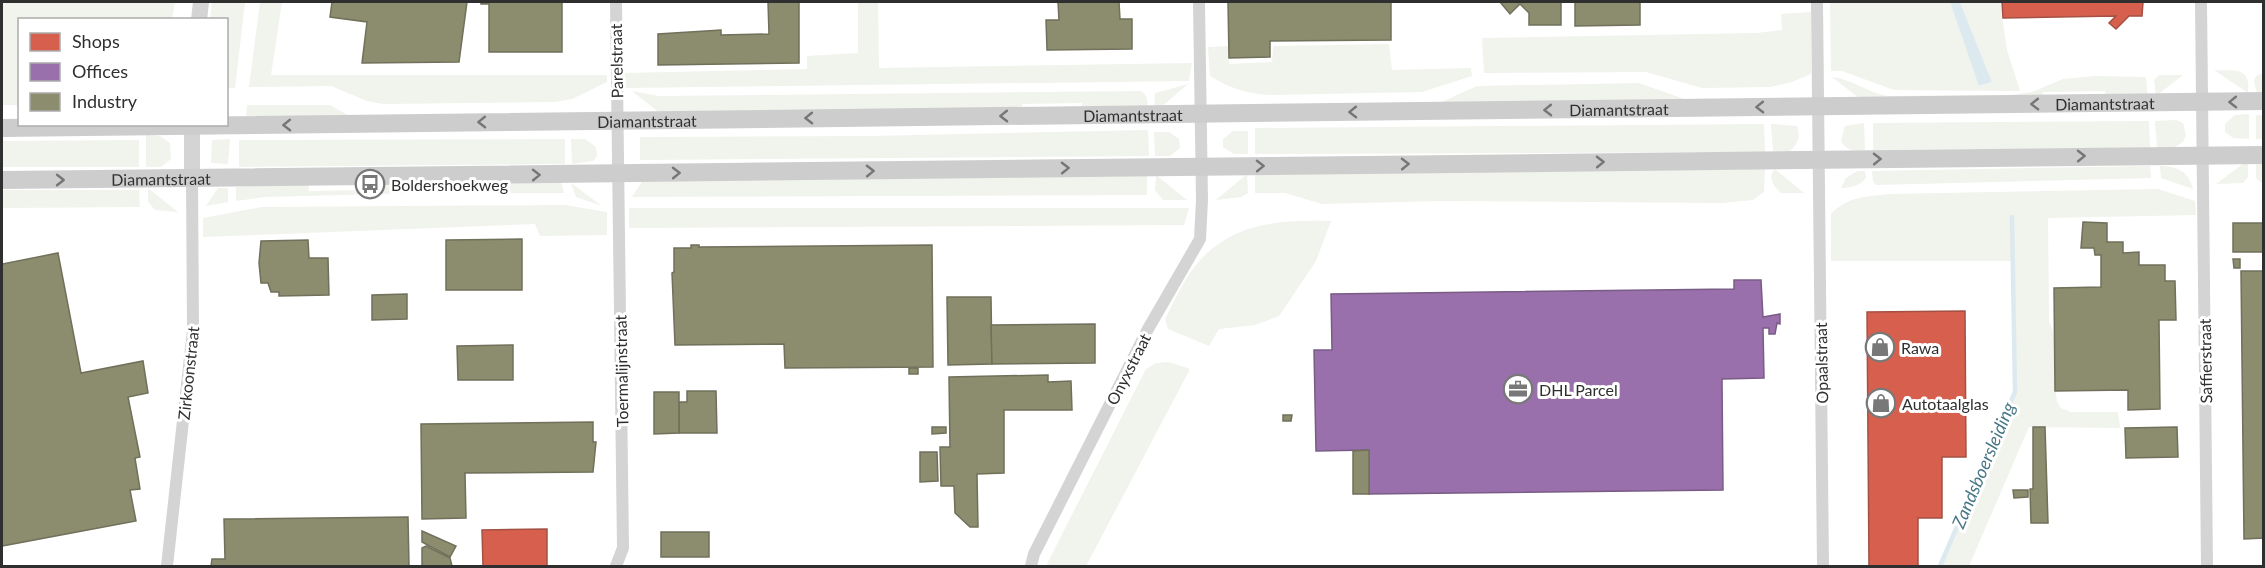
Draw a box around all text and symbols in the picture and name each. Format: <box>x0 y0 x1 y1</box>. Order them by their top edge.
legend <box>18 18 228 126</box>
street label: Parelstraat <box>606 23 626 99</box>
text: Shops <box>72 30 120 52</box>
text: Offices <box>72 60 128 82</box>
text: Industry <box>72 90 138 112</box>
street label: Diamantstraat <box>2055 93 2155 113</box>
one-way arrow <box>2228 95 2237 108</box>
one-way arrow <box>2031 98 2040 110</box>
street label: Diamantstraat <box>1569 99 1669 119</box>
one-way arrow <box>1755 101 1764 113</box>
street label: Diamantstraat <box>1083 104 1183 125</box>
one-way arrow <box>1544 104 1553 116</box>
one-way arrow <box>1349 106 1358 118</box>
street label: Diamantstraat <box>597 110 697 130</box>
one-way arrow <box>999 110 1008 122</box>
one-way arrow <box>804 112 813 124</box>
one-way arrow <box>478 116 487 128</box>
one-way arrow <box>283 119 292 131</box>
one-way arrow <box>2077 150 2086 162</box>
one-way arrow <box>1873 152 1882 165</box>
one-way arrow <box>1596 156 1605 168</box>
one-way arrow <box>1401 158 1410 170</box>
one-way arrow <box>1255 160 1264 172</box>
one-way arrow <box>1060 162 1069 174</box>
one-way arrow <box>865 165 874 177</box>
one-way arrow <box>672 167 681 179</box>
street label: Diamantstraat <box>111 168 211 188</box>
bus stop icon: Boldershoekweg <box>354 168 386 200</box>
one-way arrow <box>531 169 540 181</box>
one-way arrow <box>55 174 64 186</box>
place label: Boldershoekweg <box>391 175 508 194</box>
street label: Toermalijnstraat <box>611 314 631 427</box>
street label: Saffierstraat <box>2195 318 2215 404</box>
street label: Opaalstraat <box>1811 322 1831 404</box>
street label: Zirkoonstraat <box>174 325 202 421</box>
street label: Onyxstraat <box>1102 330 1154 408</box>
shop icon: Rawa <box>1864 331 1896 363</box>
place label: Rawa <box>1901 338 1939 357</box>
office icon: DHL Parcel <box>1502 373 1534 405</box>
place label: DHL Parcel <box>1539 380 1618 399</box>
shop icon: Autotaalglas <box>1865 387 1897 419</box>
place label: Autotaalglas <box>1902 394 1989 413</box>
water label: Zandsboersleiding <box>1946 398 2020 532</box>

